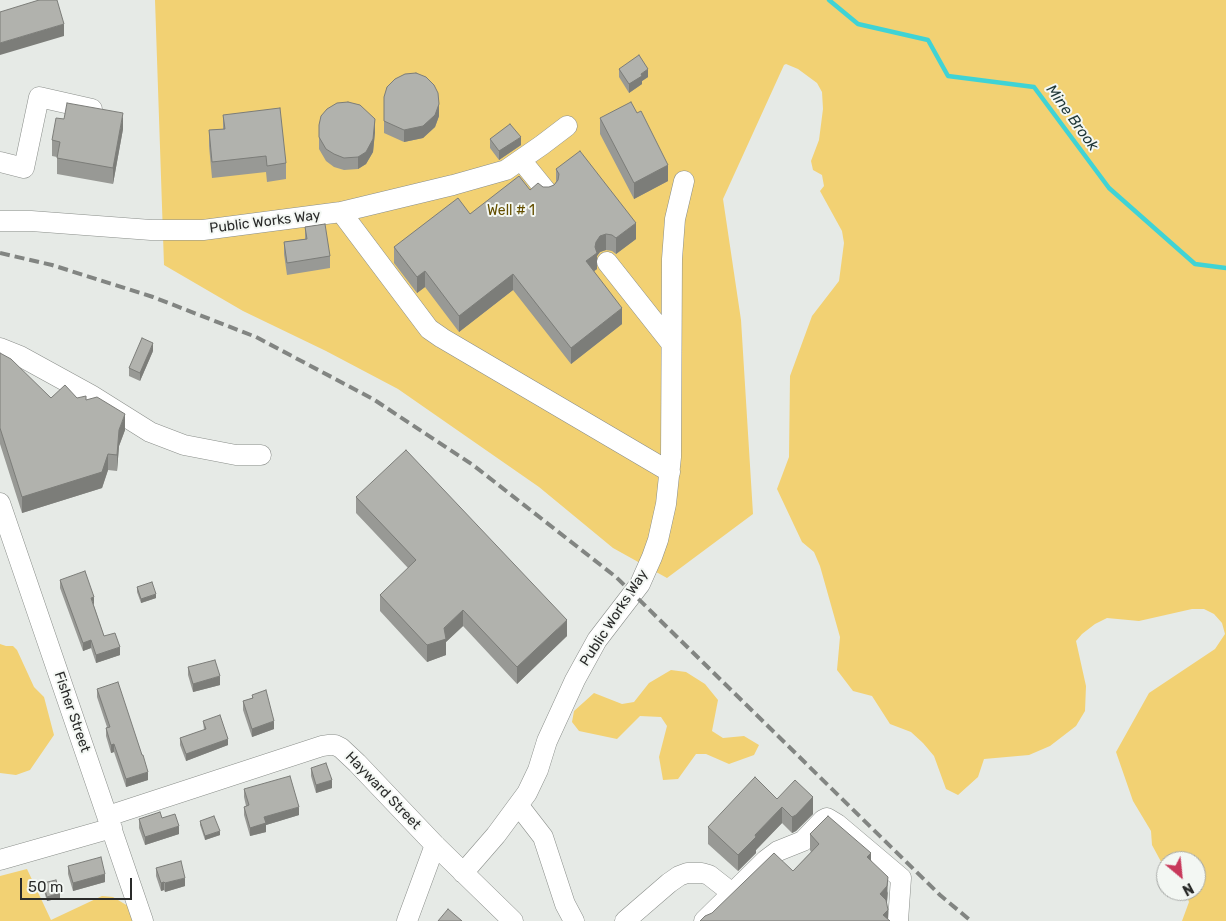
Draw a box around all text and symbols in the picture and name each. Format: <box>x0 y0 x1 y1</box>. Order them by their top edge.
water label: Mine Brook <box>1042 81 1102 155</box>
park label: Well # 1 <box>487 203 535 219</box>
street label: Public Works Way <box>208 207 322 237</box>
street label: Public Works Way <box>577 567 651 669</box>
street label: Fisher Street <box>50 669 94 755</box>
street label: Hayward Street <box>342 749 424 833</box>
north arrow <box>1156 851 1206 901</box>
scale bar <box>22 868 135 900</box>
text: 50 m <box>28 878 63 896</box>
text: N <box>1179 879 1196 899</box>

